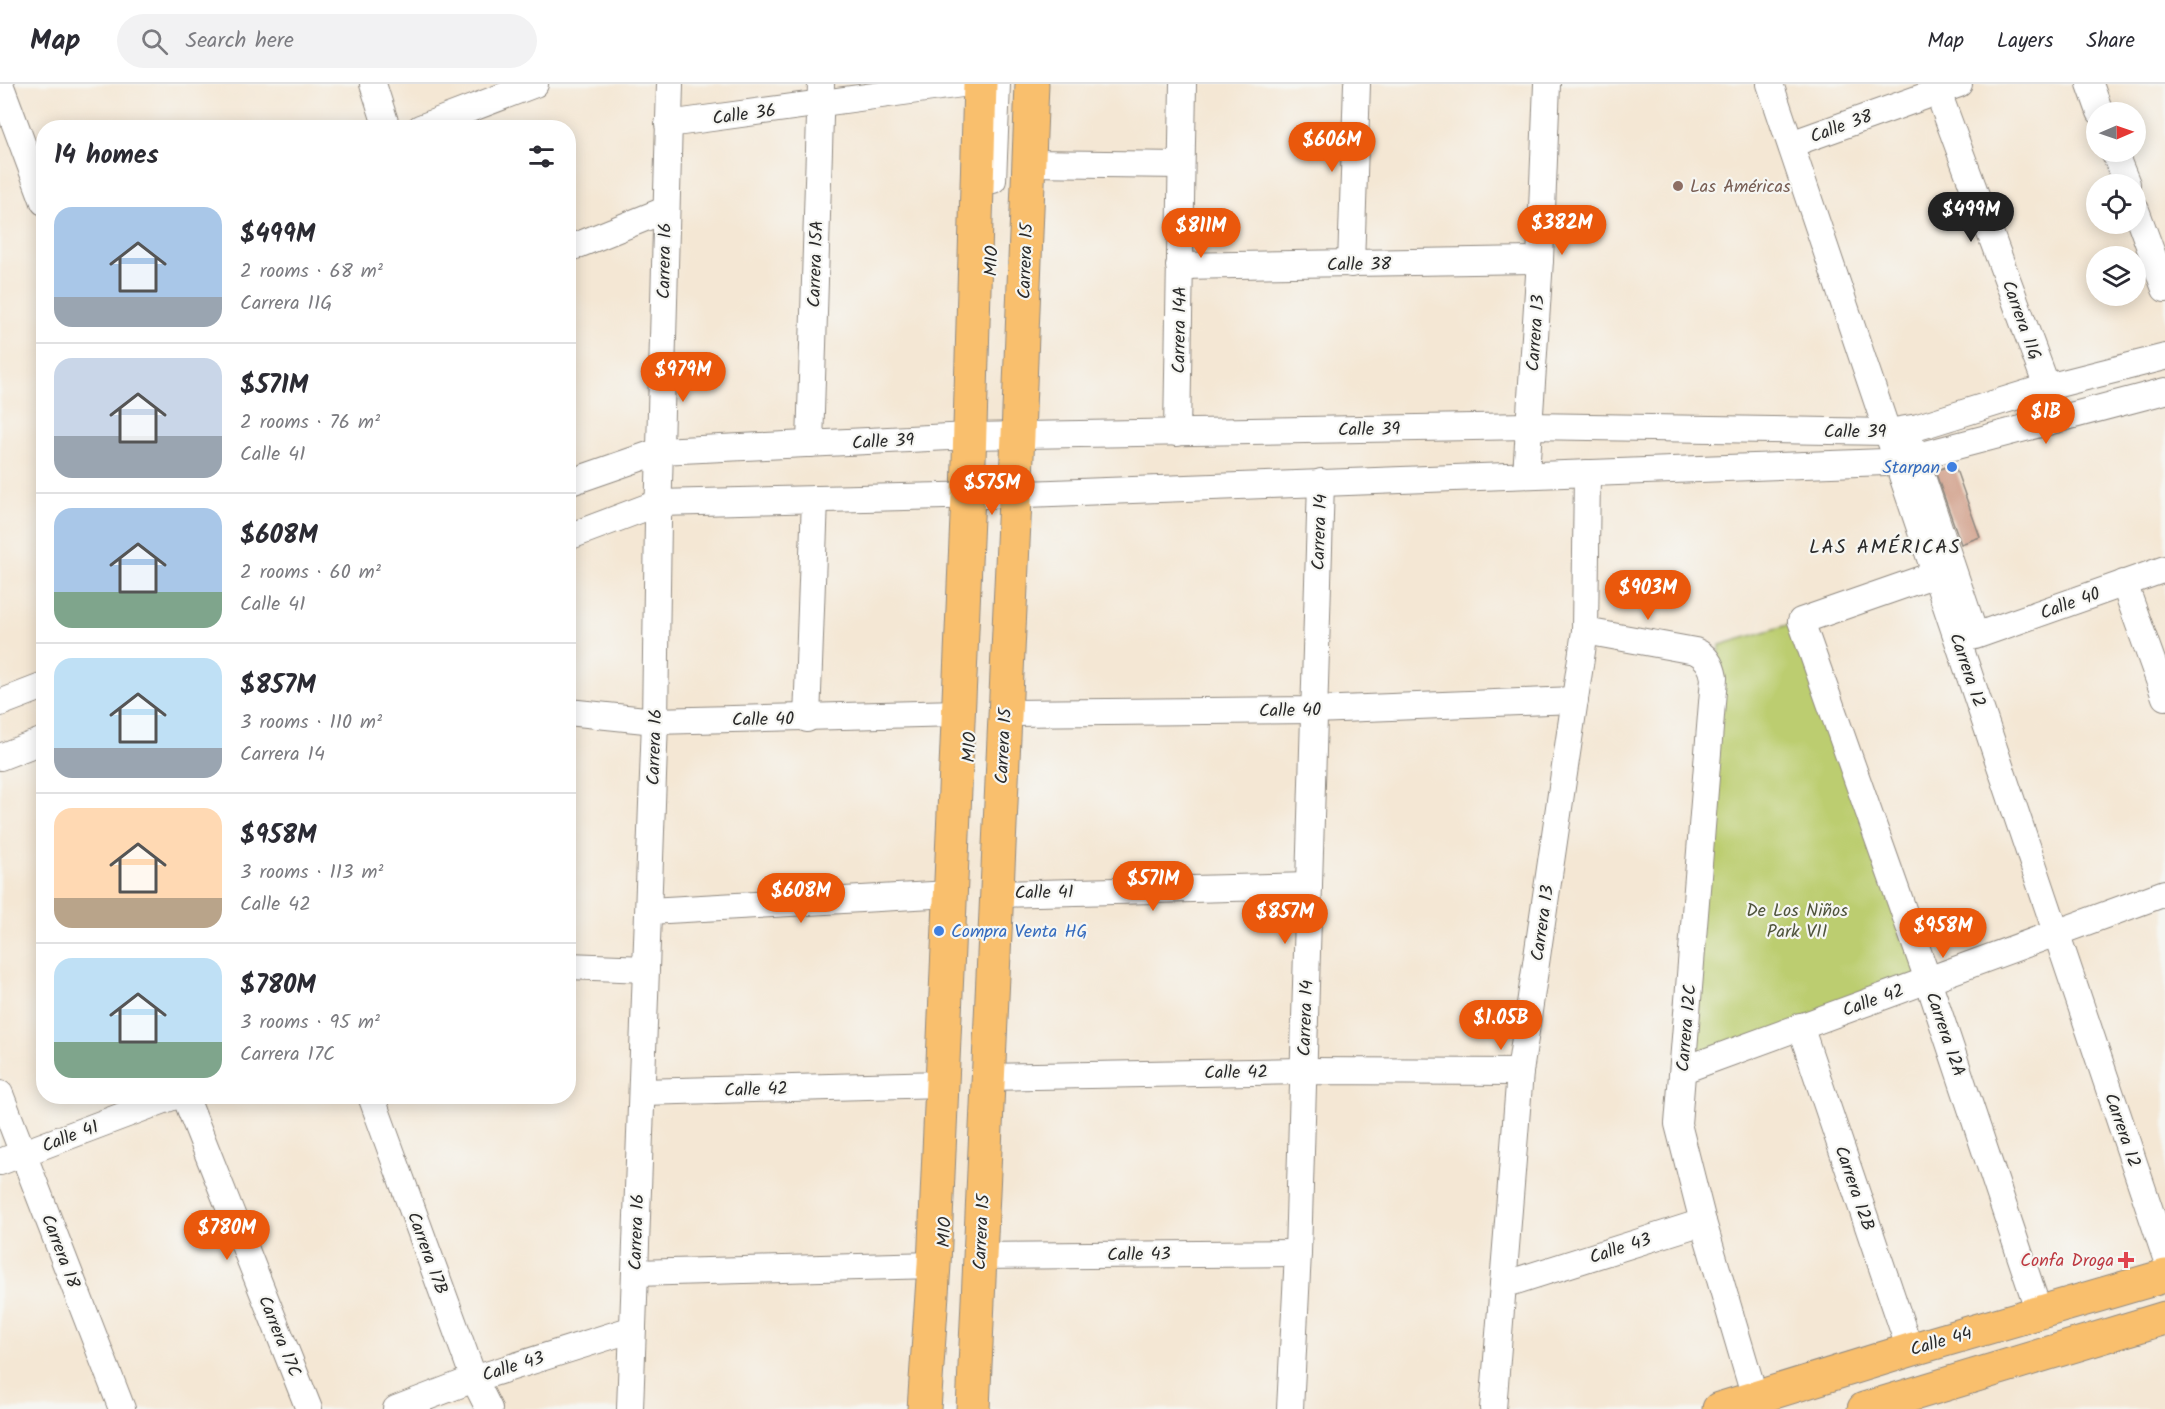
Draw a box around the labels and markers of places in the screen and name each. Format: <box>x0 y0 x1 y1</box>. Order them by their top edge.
pin: $606M <box>1290 122 1374 173</box>
place label: Las Américas <box>1690 173 1791 202</box>
marker: Las Américas <box>1671 179 1685 193</box>
pin: $499M <box>1929 192 2013 243</box>
pin: $382M <box>1520 205 1604 256</box>
pin: $811M <box>1159 208 1243 259</box>
pin: $979M <box>641 352 725 403</box>
pin: $1B <box>2017 394 2075 445</box>
place label: Starpan <box>1882 454 1940 483</box>
marker: Starpan <box>1945 460 1959 474</box>
pin: $575M <box>950 465 1034 516</box>
pin: $903M <box>1606 570 1690 621</box>
pin: $571M <box>1111 861 1195 912</box>
pin: $608M <box>759 873 843 924</box>
pin: $857M <box>1243 894 1327 945</box>
pin: $958M <box>1901 908 1985 959</box>
place label: Compra Venta HG <box>951 918 1087 947</box>
marker: Compra Venta HG <box>932 924 946 938</box>
pin: $1.05B <box>1452 1000 1550 1051</box>
pin: $780M <box>185 1210 269 1261</box>
place label: Confa Droga <box>2020 1247 2114 1276</box>
marker: Confa Droga <box>2119 1253 2133 1267</box>

